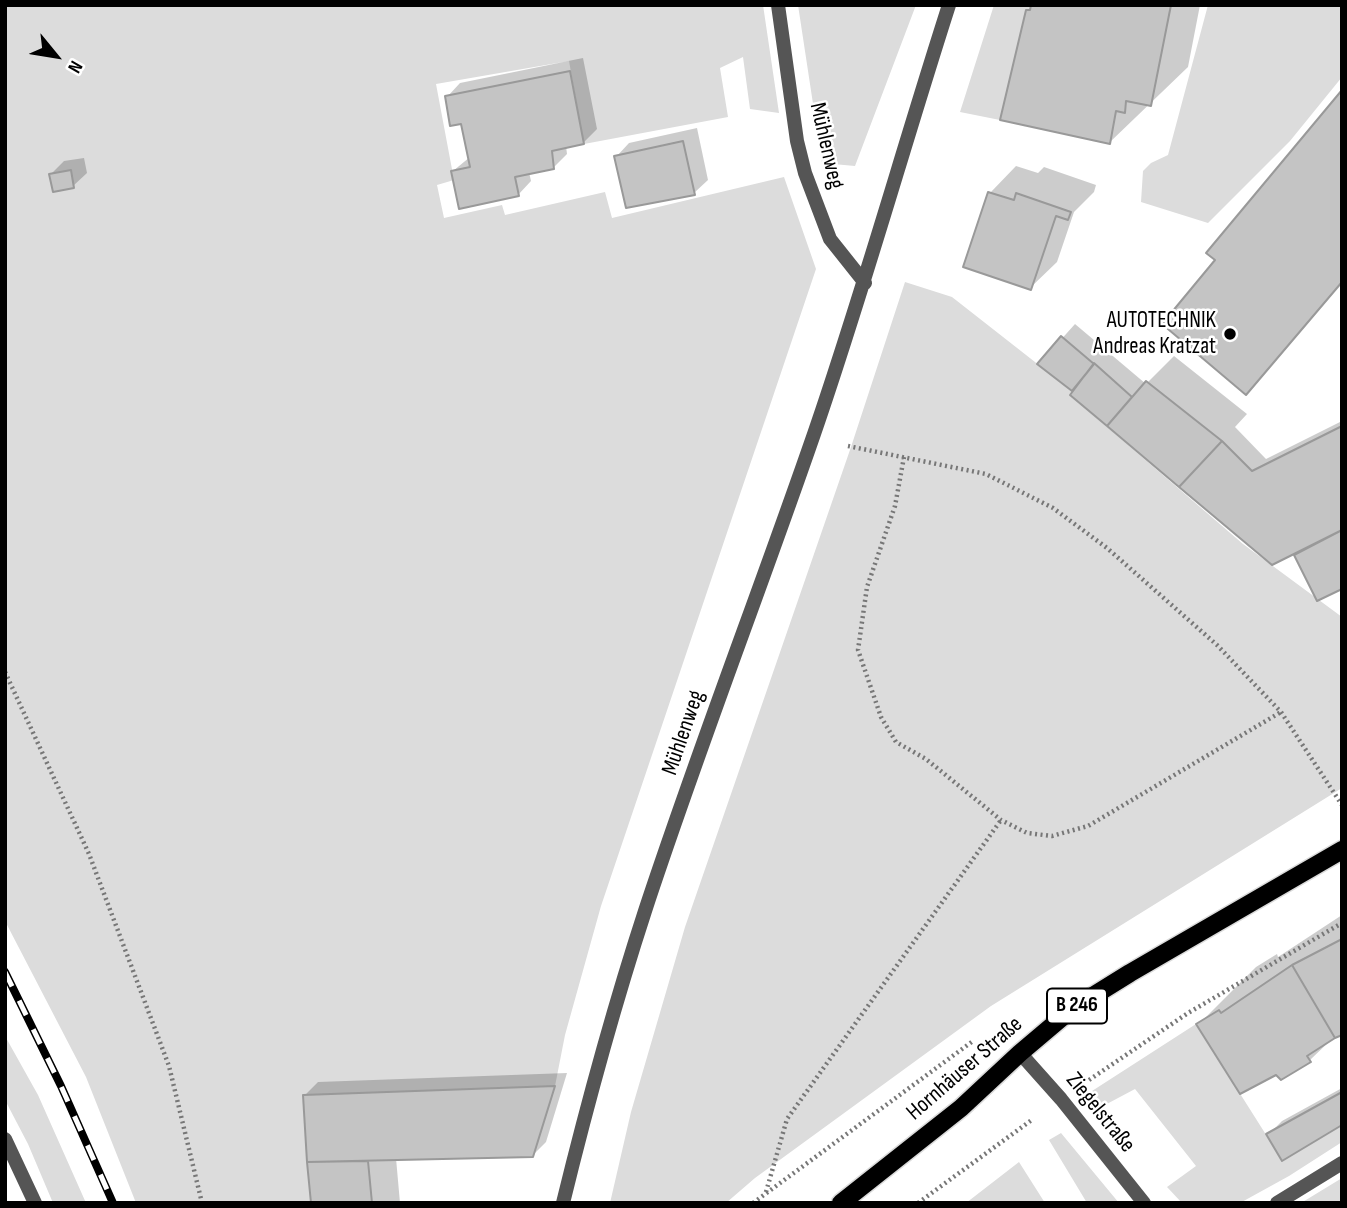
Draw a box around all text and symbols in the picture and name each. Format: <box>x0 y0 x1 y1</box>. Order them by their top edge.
north arrow <box>21 21 91 91</box>
text: N <box>62 57 87 77</box>
street label: Mühlenweg <box>803 100 849 192</box>
place label: AUTOTECHNIK Andreas Kratzat <box>1093 307 1216 361</box>
marker: AUTOTECHNIK Andreas Kratzat <box>1222 326 1238 342</box>
street label: Mühlenweg <box>657 687 711 779</box>
road number: B 246 <box>1047 988 1107 1024</box>
street label: Hornhäuser Straße <box>901 1011 1029 1127</box>
street label: Ziegelstraße <box>1059 1067 1141 1159</box>

